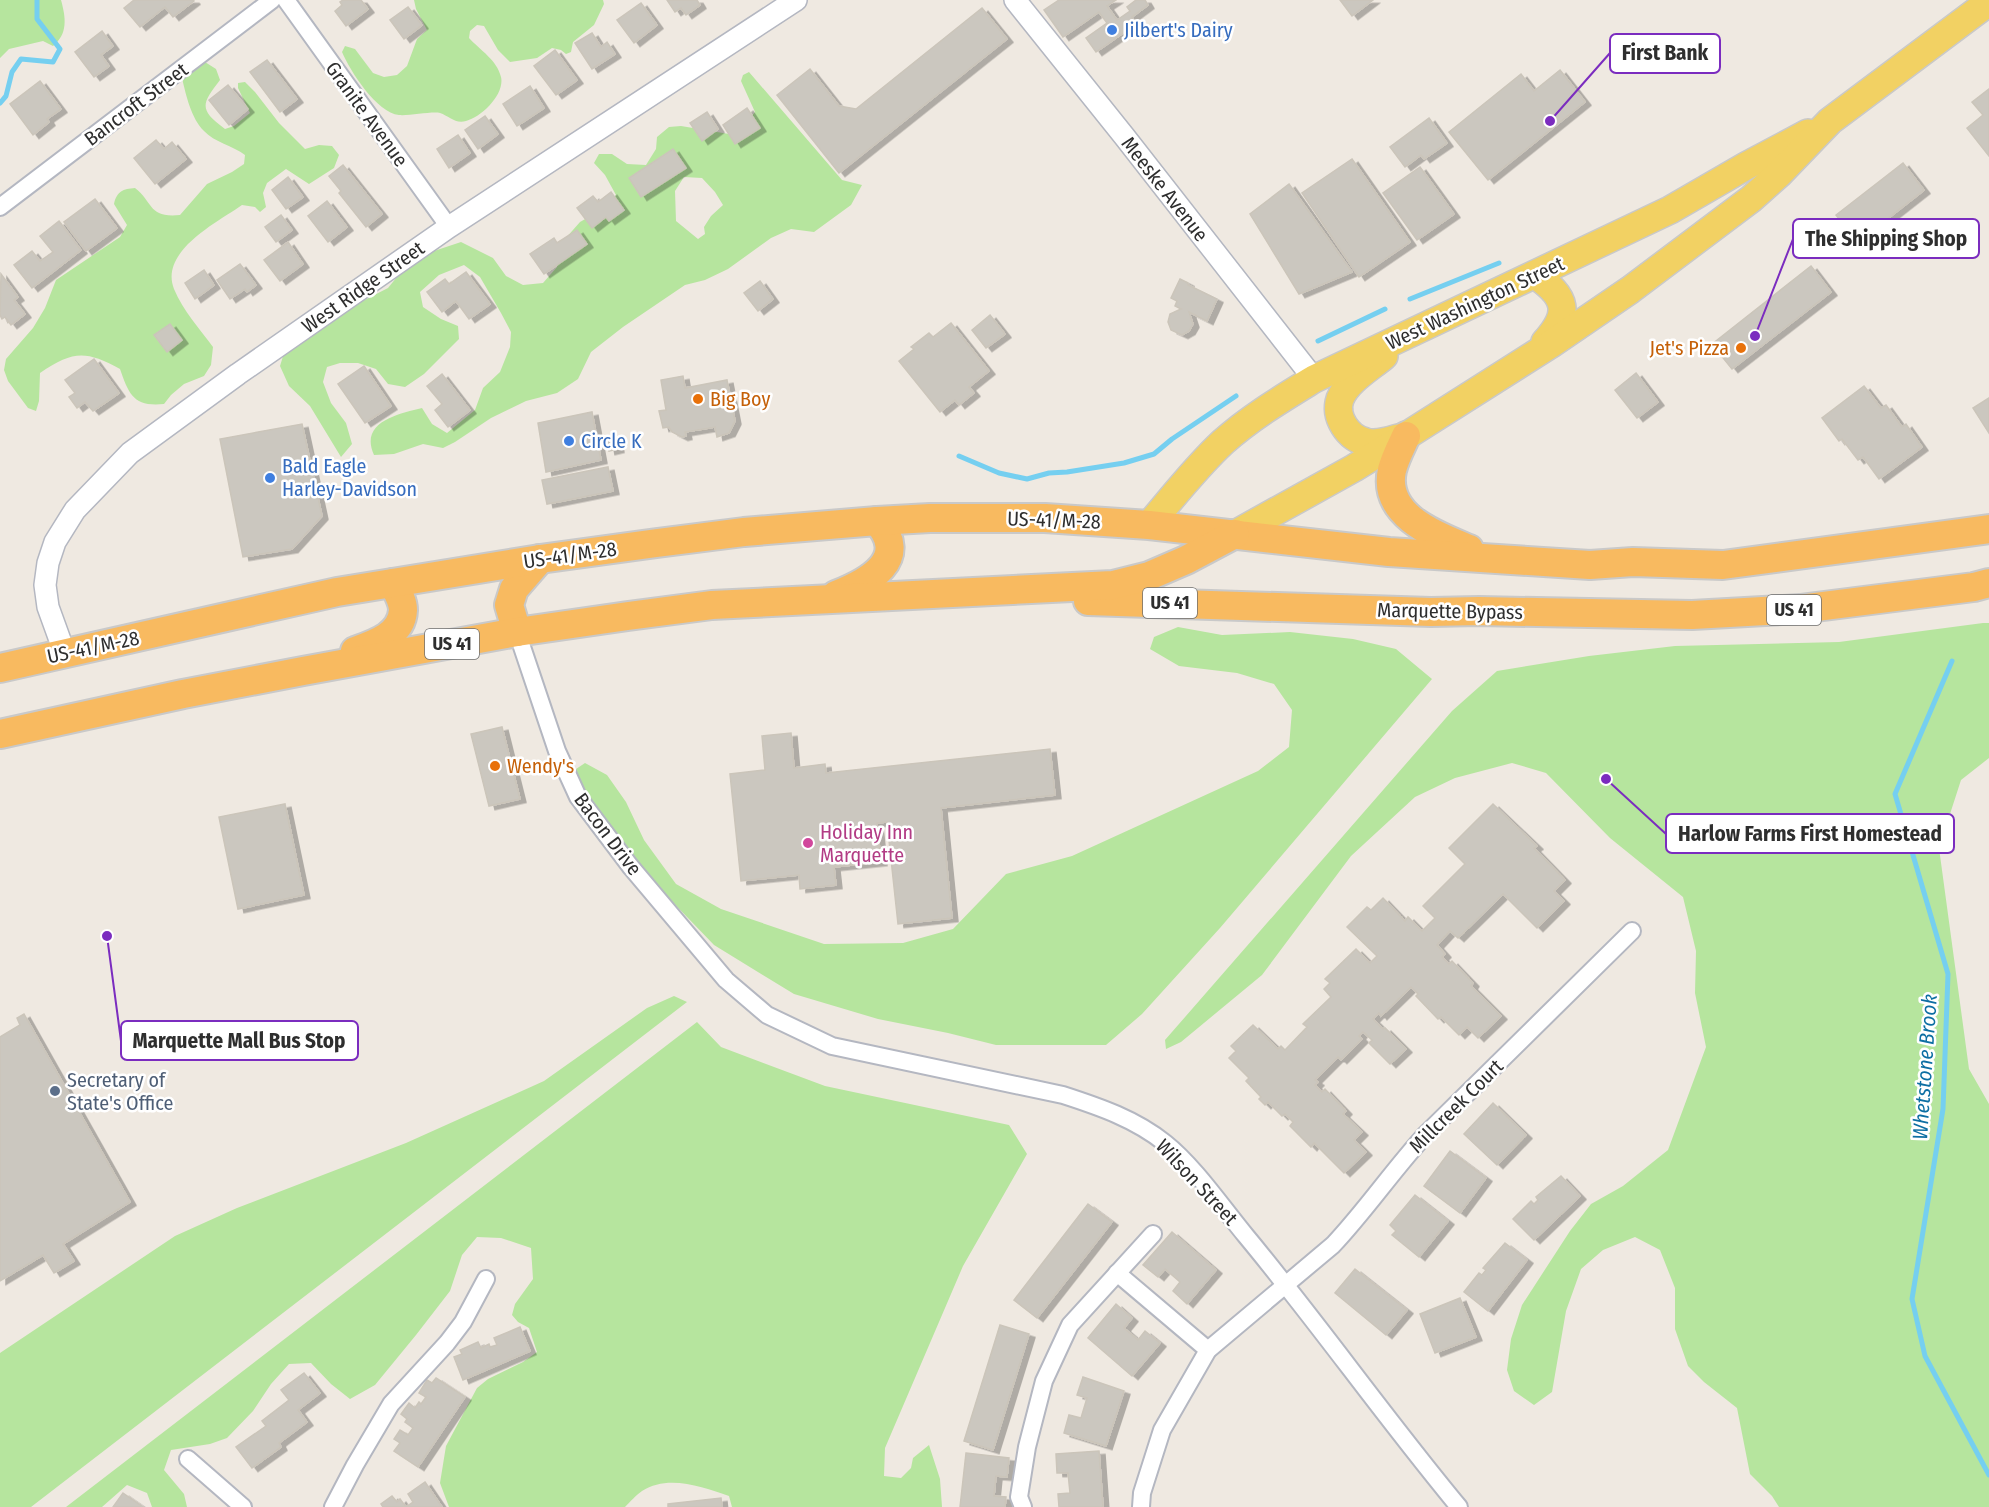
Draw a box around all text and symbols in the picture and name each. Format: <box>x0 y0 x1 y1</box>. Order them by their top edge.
place label: Jilbert's Dairy <box>1124 18 1233 42</box>
marker: Jilbert's Dairy <box>1105 23 1119 37</box>
callout: First Bank <box>1610 34 1720 73</box>
text: First Bank <box>1622 40 1709 66</box>
street label: Bancroft Street <box>80 57 193 151</box>
street label: Granite Avenue <box>321 57 413 171</box>
street label: Meeske Avenue <box>1117 132 1213 246</box>
callout: The Shipping Shop <box>1793 219 1979 258</box>
text: The Shipping Shop <box>1805 226 1967 252</box>
street label: West Ridge Street <box>297 236 429 338</box>
street label: West Washington Street <box>1382 251 1568 355</box>
place label: Jet's Pizza <box>1649 336 1729 360</box>
marker: Jet's Pizza <box>1734 341 1748 355</box>
place label: Big Boy <box>710 387 770 411</box>
marker: Big Boy <box>691 392 705 406</box>
place label: Circle K <box>581 429 642 453</box>
marker: Circle K <box>562 434 576 448</box>
place label: Bald Eagle Harley-Davidson <box>282 454 417 501</box>
marker: Bald Eagle Harley-Davidson <box>263 471 277 485</box>
street label: US-41/M-28 <box>1007 506 1101 534</box>
street label: US-41/M-28 <box>522 537 618 573</box>
road number: US 41 <box>1143 588 1197 618</box>
road number: US 41 <box>1767 595 1821 625</box>
street label: Marquette Bypass <box>1377 598 1523 624</box>
street label: US-41/M-28 <box>45 626 141 668</box>
road number: US 41 <box>425 629 479 659</box>
place label: Wendy's <box>507 754 574 778</box>
marker: Wendy's <box>488 759 502 773</box>
street label: Bacon Drive <box>569 788 647 880</box>
callout: Harlow Farms First Homestead <box>1666 814 1954 853</box>
place label: Holiday Inn Marquette <box>820 820 913 867</box>
text: Harlow Farms First Homestead <box>1678 821 1942 847</box>
marker: Holiday Inn Marquette <box>801 836 815 850</box>
water label: Whetstone Brook <box>1907 993 1943 1141</box>
callout: Marquette Mall Bus Stop <box>121 1021 358 1060</box>
text: Marquette Mall Bus Stop <box>133 1028 345 1054</box>
street label: Millcreek Court <box>1404 1054 1508 1158</box>
place label: Secretary of State's Office <box>67 1068 173 1115</box>
marker: Secretary of State's Office <box>48 1084 62 1098</box>
street label: Wilson Street <box>1151 1134 1243 1230</box>

